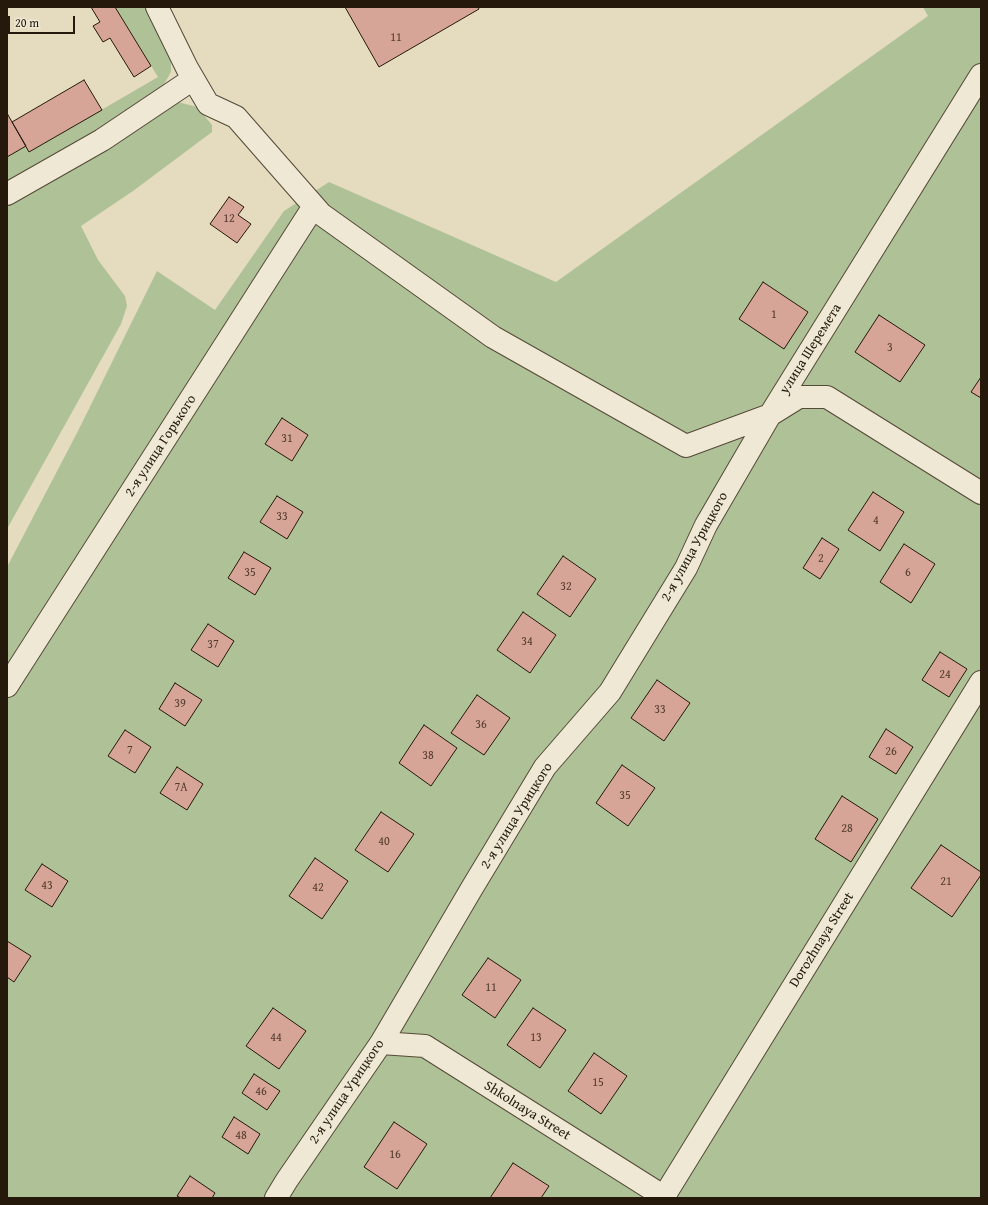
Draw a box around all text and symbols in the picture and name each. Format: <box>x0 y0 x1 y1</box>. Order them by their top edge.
scale bar <box>10 8 77 34</box>
text: 20 m <box>15 14 39 31</box>
house number: 11 <box>390 31 402 45</box>
house number: 12 <box>223 212 235 226</box>
street label: улица Шеремета <box>777 301 845 397</box>
house number: 1 <box>771 308 777 322</box>
house number: 3 <box>887 341 893 355</box>
street label: 2-я улица Горького <box>122 392 200 500</box>
house number: 31 <box>281 432 293 446</box>
street label: 2-я улица Урицкого <box>658 489 732 605</box>
house number: 33 <box>276 510 288 524</box>
house number: 4 <box>873 514 879 528</box>
house number: 2 <box>818 552 824 566</box>
house number: 35 <box>244 566 256 580</box>
house number: 6 <box>905 566 911 580</box>
house number: 32 <box>560 580 572 594</box>
house number: 34 <box>521 635 533 649</box>
house number: 37 <box>207 638 219 652</box>
house number: 24 <box>939 668 951 682</box>
house number: 39 <box>174 697 186 711</box>
house number: 33 <box>654 703 666 717</box>
house number: 36 <box>475 718 487 732</box>
house number: 7 <box>127 744 133 758</box>
house number: 26 <box>885 745 897 759</box>
house number: 38 <box>422 749 434 763</box>
street label: 2-я улица Урицкого <box>477 760 557 872</box>
house number: 7А <box>174 781 188 795</box>
house number: 35 <box>619 789 631 803</box>
house number: 28 <box>841 822 853 836</box>
house number: 40 <box>378 835 390 849</box>
house number: 21 <box>940 875 952 889</box>
house number: 43 <box>41 879 53 893</box>
house number: 42 <box>312 881 324 895</box>
street label: Dorozhnaya Street <box>786 889 858 991</box>
house number: 11 <box>485 981 497 995</box>
house number: 44 <box>270 1031 282 1045</box>
house number: 13 <box>530 1031 542 1045</box>
street label: 2-я улица Урицкого <box>306 1037 388 1147</box>
house number: 15 <box>592 1076 604 1090</box>
street label: Shkolnaya Street <box>481 1078 573 1144</box>
house number: 46 <box>255 1085 267 1099</box>
house number: 48 <box>235 1129 247 1143</box>
house number: 16 <box>389 1148 401 1162</box>

